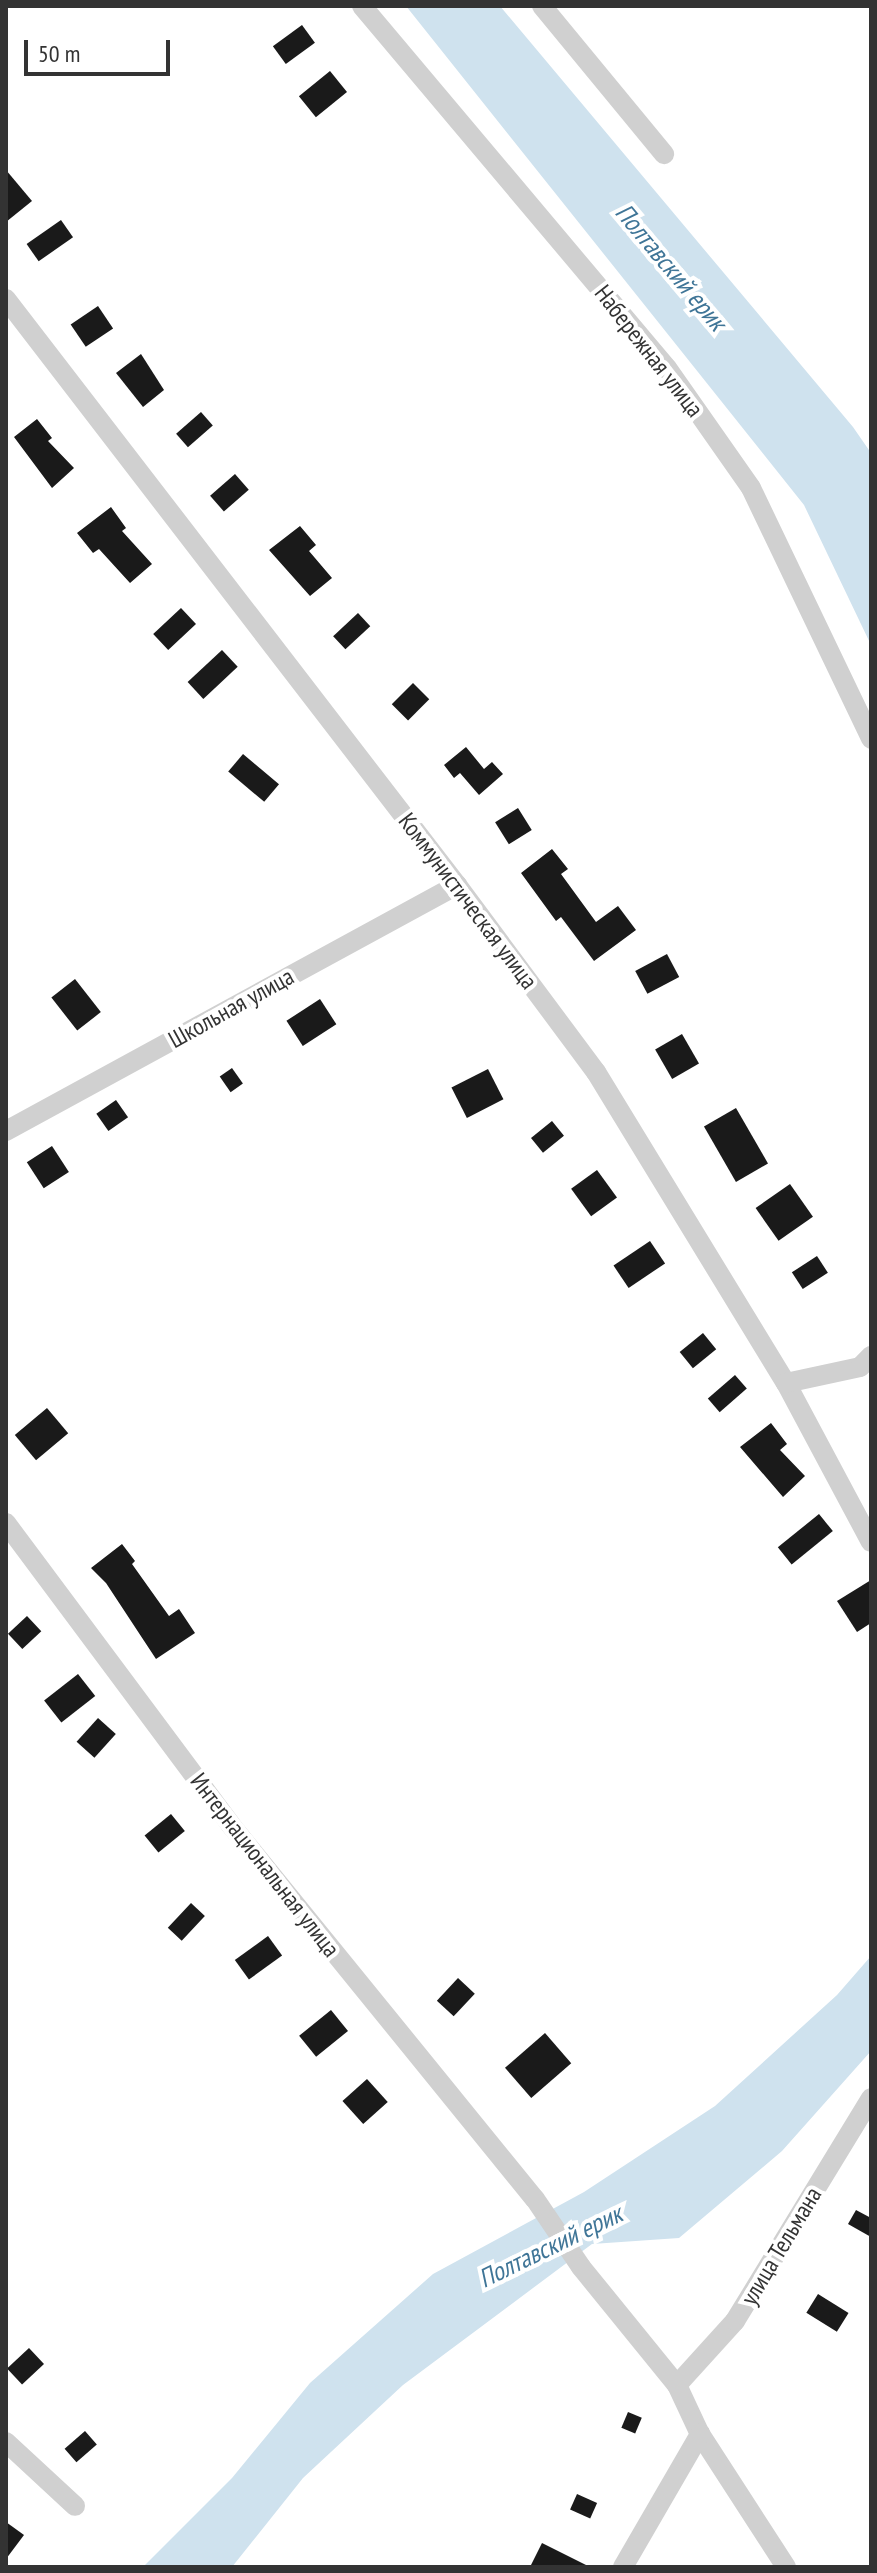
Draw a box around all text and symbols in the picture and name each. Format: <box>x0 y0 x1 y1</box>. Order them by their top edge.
scale bar <box>28 24 174 74</box>
text: 50 m <box>38 38 80 69</box>
water label: Полтавский ерик <box>609 197 733 337</box>
street label: Набережная улица <box>589 279 709 423</box>
street label: Коммунистическая улица <box>392 807 544 995</box>
street label: Школьная улица <box>163 962 299 1054</box>
street label: Интернациональная улица <box>184 1767 346 1963</box>
street label: улица Тельмана <box>734 2182 828 2310</box>
water label: Полтавский ерик <box>473 2198 627 2294</box>

